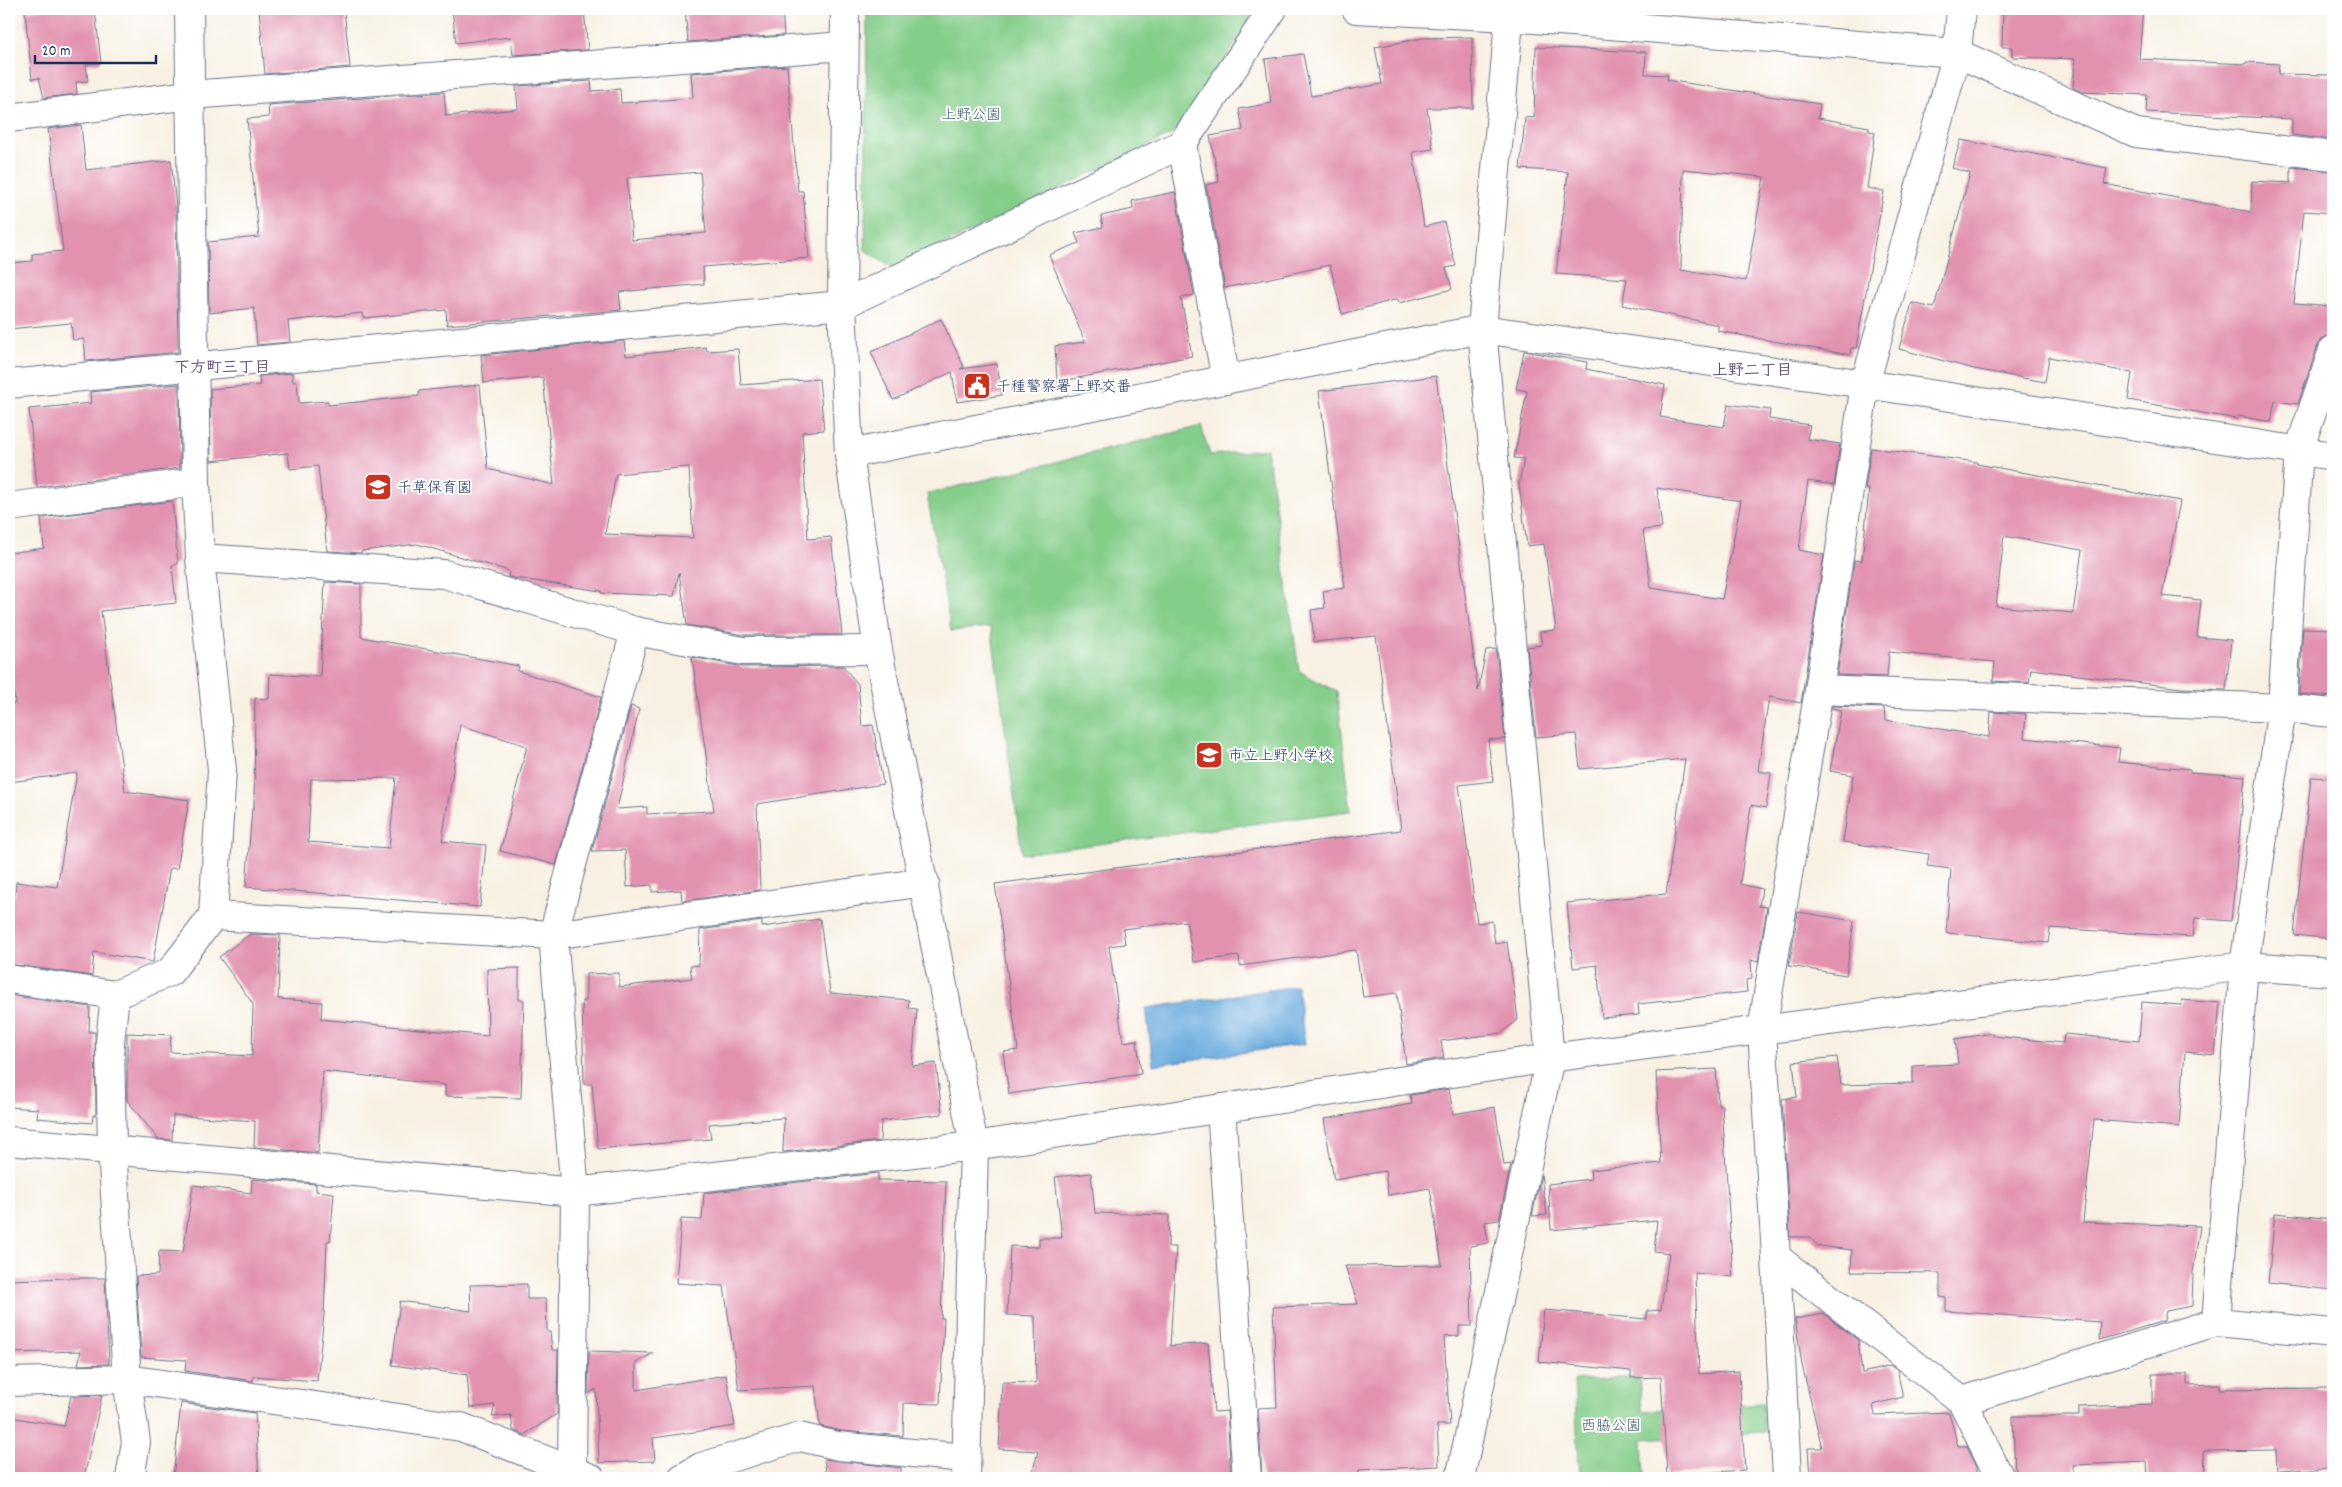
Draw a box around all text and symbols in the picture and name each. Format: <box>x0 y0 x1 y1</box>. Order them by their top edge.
scale bar <box>35 32 156 64</box>
text: 20 m <box>42 41 70 63</box>
park label: 上野公園 <box>941 105 1001 127</box>
district label: 下方町三丁目 <box>174 357 270 380</box>
district label: 上野二丁目 <box>1712 360 1792 383</box>
public building icon: 千種警察署上野交番 <box>962 371 992 401</box>
place label: 千種警察署上野交番 <box>996 377 1131 399</box>
school or university icon: 千草保育園 <box>363 472 393 502</box>
place label: 千草保育園 <box>397 478 472 500</box>
school or university icon: 市立上野小学校 <box>1194 740 1224 770</box>
place label: 市立上野小学校 <box>1228 746 1333 768</box>
park label: 西脇公園 <box>1581 1416 1641 1438</box>

